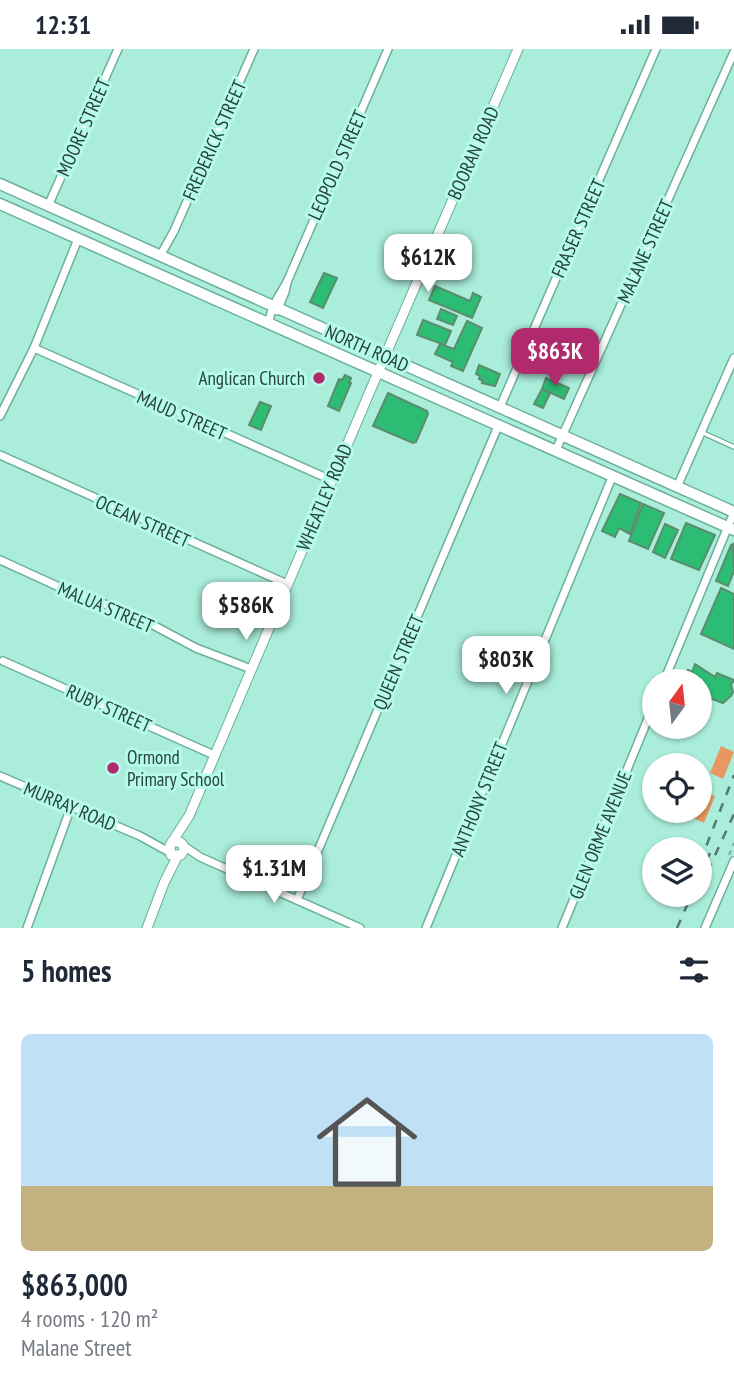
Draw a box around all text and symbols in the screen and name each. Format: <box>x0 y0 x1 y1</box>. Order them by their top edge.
text: 12:31 <box>35 8 91 41</box>
street label: MOORE STREET <box>51 74 115 180</box>
street label: FREDERICK STREET <box>177 76 251 204</box>
street label: BOORAN ROAD <box>442 103 504 203</box>
street label: LEOPOLD STREET <box>302 106 372 224</box>
street label: FRASER STREET <box>546 174 611 281</box>
street label: MALANE STREET <box>611 195 679 307</box>
pin: $612K <box>379 235 477 294</box>
text: $612K <box>400 242 456 271</box>
street label: NORTH ROAD <box>321 319 413 377</box>
pin: $863K <box>506 329 604 388</box>
text: $863K <box>527 336 583 365</box>
place label: Anglican Church <box>199 366 305 390</box>
marker: Anglican Church <box>311 370 327 386</box>
street label: MAUD STREET <box>133 385 231 446</box>
street label: WHEATLEY ROAD <box>291 440 357 554</box>
street label: OCEAN STREET <box>92 489 195 553</box>
street label: MALUA STREET <box>54 576 158 638</box>
pin: $586K <box>197 583 295 642</box>
text: $586K <box>218 590 274 619</box>
street label: QUEEN STREET <box>367 610 429 713</box>
pin: $803K <box>457 637 555 696</box>
text: $803K <box>478 644 534 673</box>
north arrow <box>642 669 712 739</box>
map controls <box>642 669 712 907</box>
street label: RUBY STREET <box>63 679 156 738</box>
street label: ANTHONY STREET <box>445 738 513 860</box>
place label: Ormond Primary School <box>127 745 225 791</box>
button: locate <box>642 753 712 823</box>
marker: Ormond Primary School <box>105 760 121 776</box>
street label: GLEN ORME AVENUE <box>563 767 637 903</box>
street label: MURRAY ROAD <box>20 776 120 836</box>
button: layers <box>642 837 712 907</box>
pin: $1.31M <box>217 845 331 905</box>
text: $1.31M <box>242 853 306 882</box>
text: 5 homes <box>21 951 112 990</box>
icon: filters <box>675 951 713 989</box>
icon: home <box>304 1079 430 1205</box>
text: $863,000 <box>21 1265 128 1304</box>
text: 4 rooms · 120 m² <box>21 1304 158 1333</box>
text: Malane Street <box>21 1333 132 1362</box>

